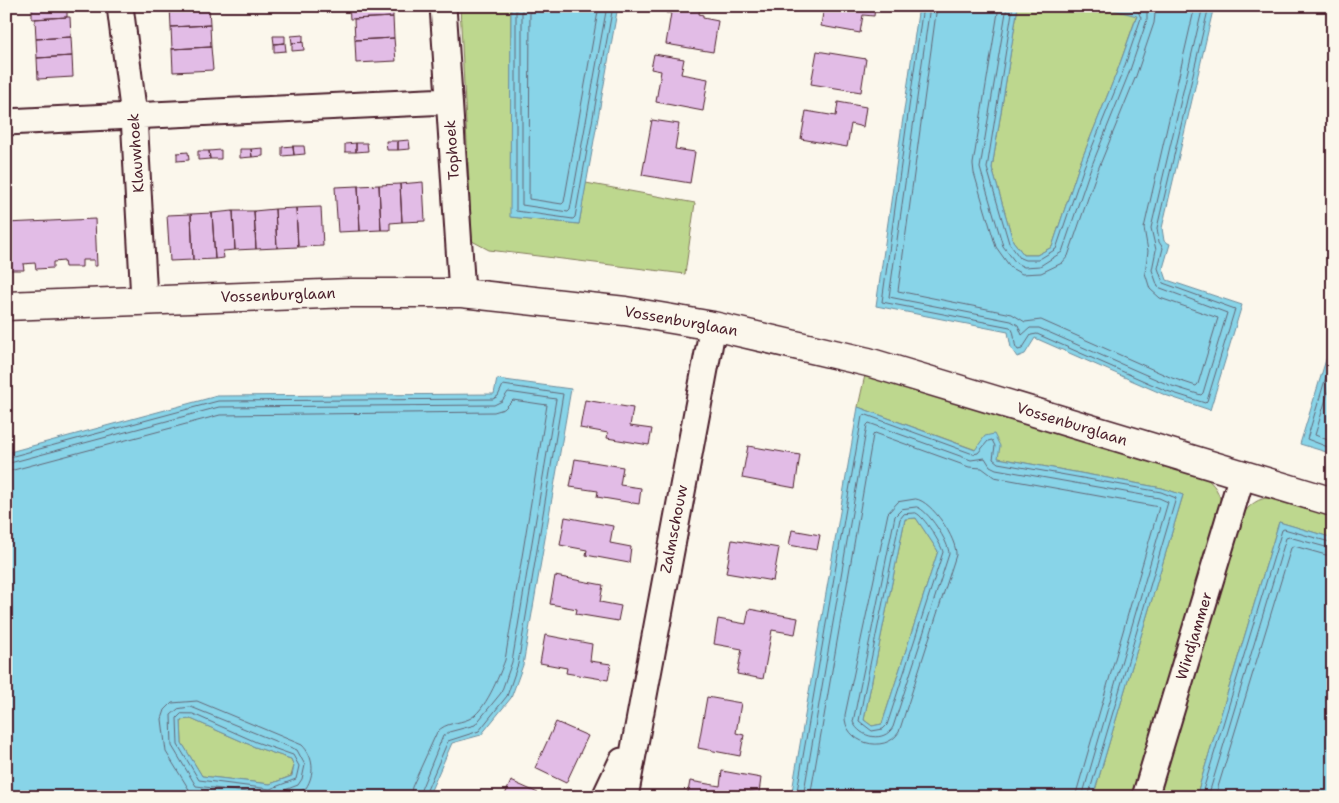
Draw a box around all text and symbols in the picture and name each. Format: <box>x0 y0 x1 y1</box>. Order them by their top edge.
street label: Klauwhoek <box>123 113 149 193</box>
street label: Tophoek <box>440 119 464 181</box>
street label: Vossenburglaan <box>220 283 336 307</box>
street label: Vossenburglaan <box>623 301 739 341</box>
street label: Vossenburglaan <box>1014 398 1130 450</box>
street label: Zalmschouw <box>656 483 692 575</box>
street label: Windjammer <box>1171 589 1217 683</box>

